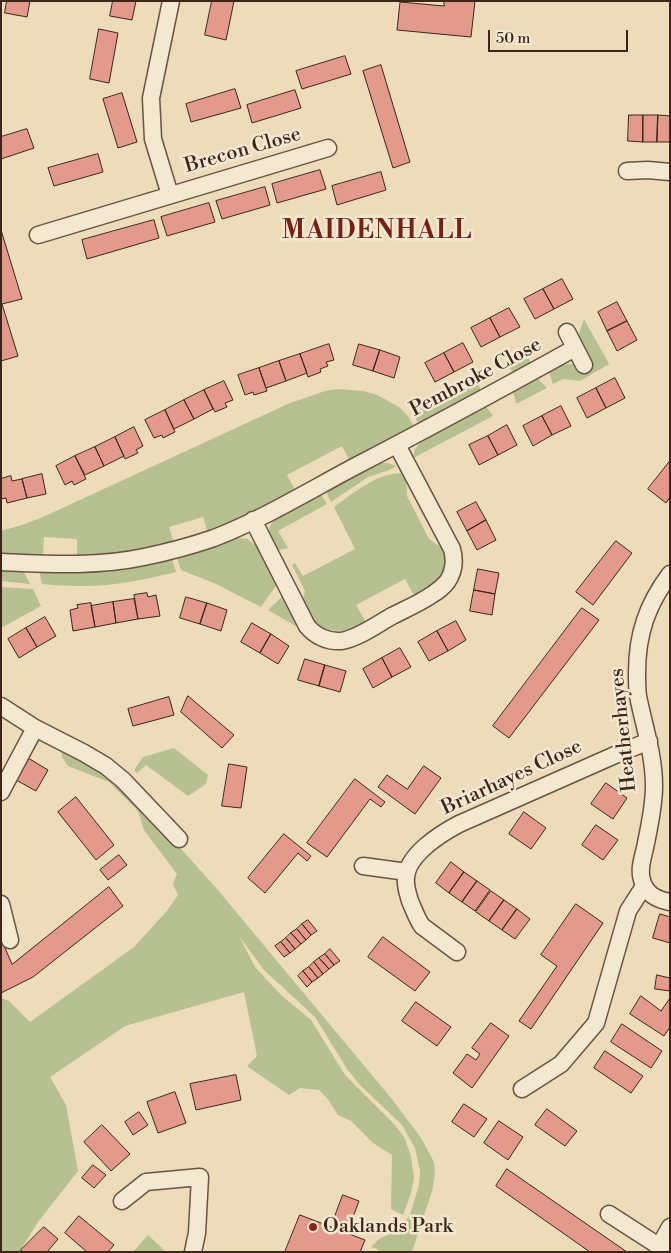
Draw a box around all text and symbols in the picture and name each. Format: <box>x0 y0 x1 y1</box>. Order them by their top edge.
scale bar <box>491 20 631 52</box>
text: 50 m <box>496 29 530 48</box>
street label: Brecon Close <box>182 123 304 179</box>
district label: MAIDENHALL <box>281 217 473 247</box>
street label: Pembroke Close <box>406 333 546 423</box>
street label: Heatherhayes <box>606 667 642 793</box>
street label: Briarhayes Close <box>438 735 586 821</box>
place label: Oaklands Park <box>323 1215 453 1239</box>
marker: Oaklands Park <box>307 1221 319 1233</box>

